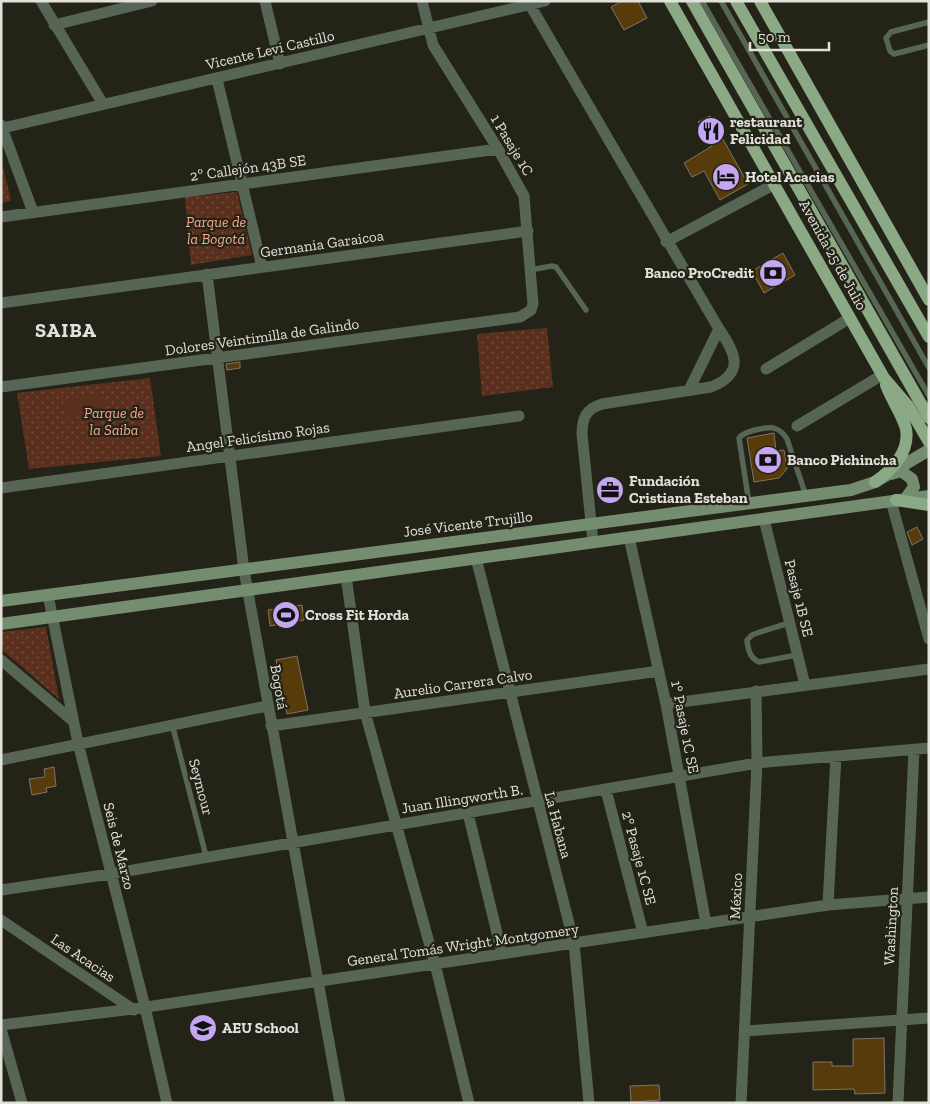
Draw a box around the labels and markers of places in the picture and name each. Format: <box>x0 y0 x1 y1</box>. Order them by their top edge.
place label: restaurant Felicidad <box>730 113 803 148</box>
restaurant icon: restaurant Felicidad <box>696 116 726 146</box>
hotel icon: Hotel Acacias <box>711 162 741 192</box>
place label: Hotel Acacias <box>745 168 835 186</box>
bank icon: Banco ProCredit <box>758 258 788 288</box>
place label: Banco ProCredit <box>645 264 755 282</box>
bank icon: Banco Pichincha <box>753 445 783 475</box>
place label: Banco Pichincha <box>787 451 897 469</box>
place label: Fundación Cristiana Esteban <box>629 472 748 507</box>
office icon: Fundación Cristiana Esteban <box>595 475 625 505</box>
sports icon: Cross Fit Horda <box>271 600 301 630</box>
place label: Cross Fit Horda <box>305 606 410 624</box>
school or university icon: AEU School <box>188 1013 218 1043</box>
place label: AEU School <box>222 1019 299 1037</box>

